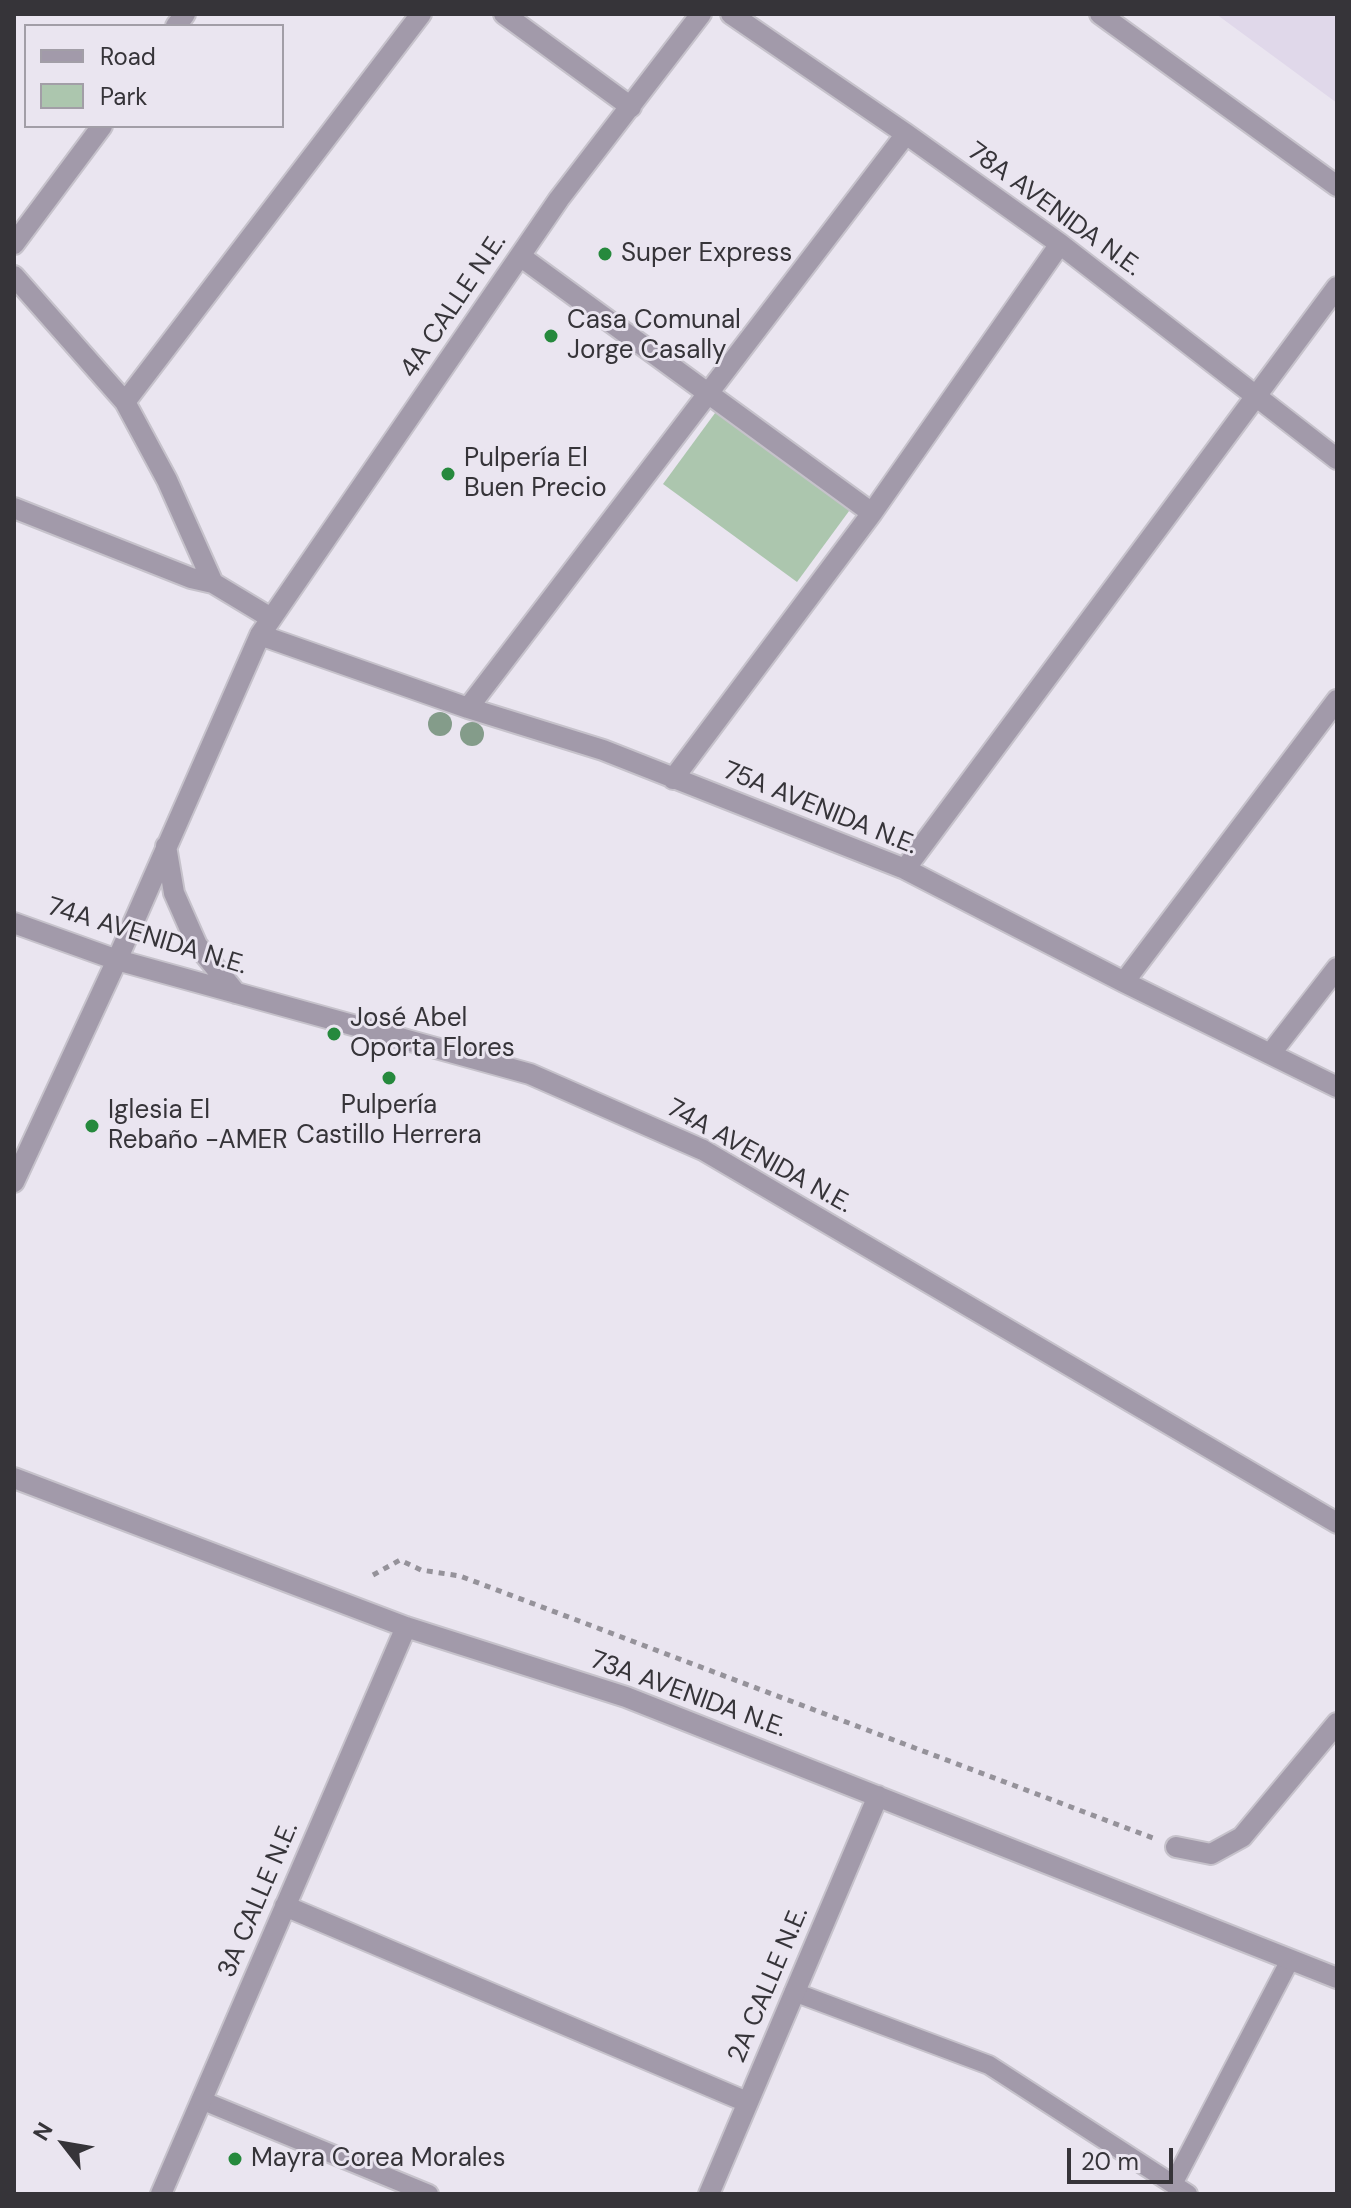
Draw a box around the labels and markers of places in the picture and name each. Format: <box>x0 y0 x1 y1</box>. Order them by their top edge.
place label: Super Express <box>621 238 792 270</box>
marker: Super Express <box>596 245 614 263</box>
place label: Casa Comunal Jorge Casally <box>567 305 741 366</box>
marker: Casa Comunal Jorge Casally <box>542 327 560 345</box>
place label: Pulpería El Buen Precio <box>464 443 607 504</box>
marker: Pulpería El Buen Precio <box>439 465 457 483</box>
place label: José Abel Oporta Flores <box>350 1003 515 1064</box>
marker: José Abel Oporta Flores <box>325 1025 343 1043</box>
marker: Pulpería Castillo Herrera <box>380 1069 398 1087</box>
place label: Pulpería Castillo Herrera <box>296 1090 482 1152</box>
place label: Iglesia El Rebaño -AMER <box>108 1095 288 1156</box>
marker: Iglesia El Rebaño -AMER <box>83 1117 101 1135</box>
place label: Mayra Corea Morales <box>251 2143 505 2175</box>
marker: Mayra Corea Morales <box>226 2150 244 2168</box>

